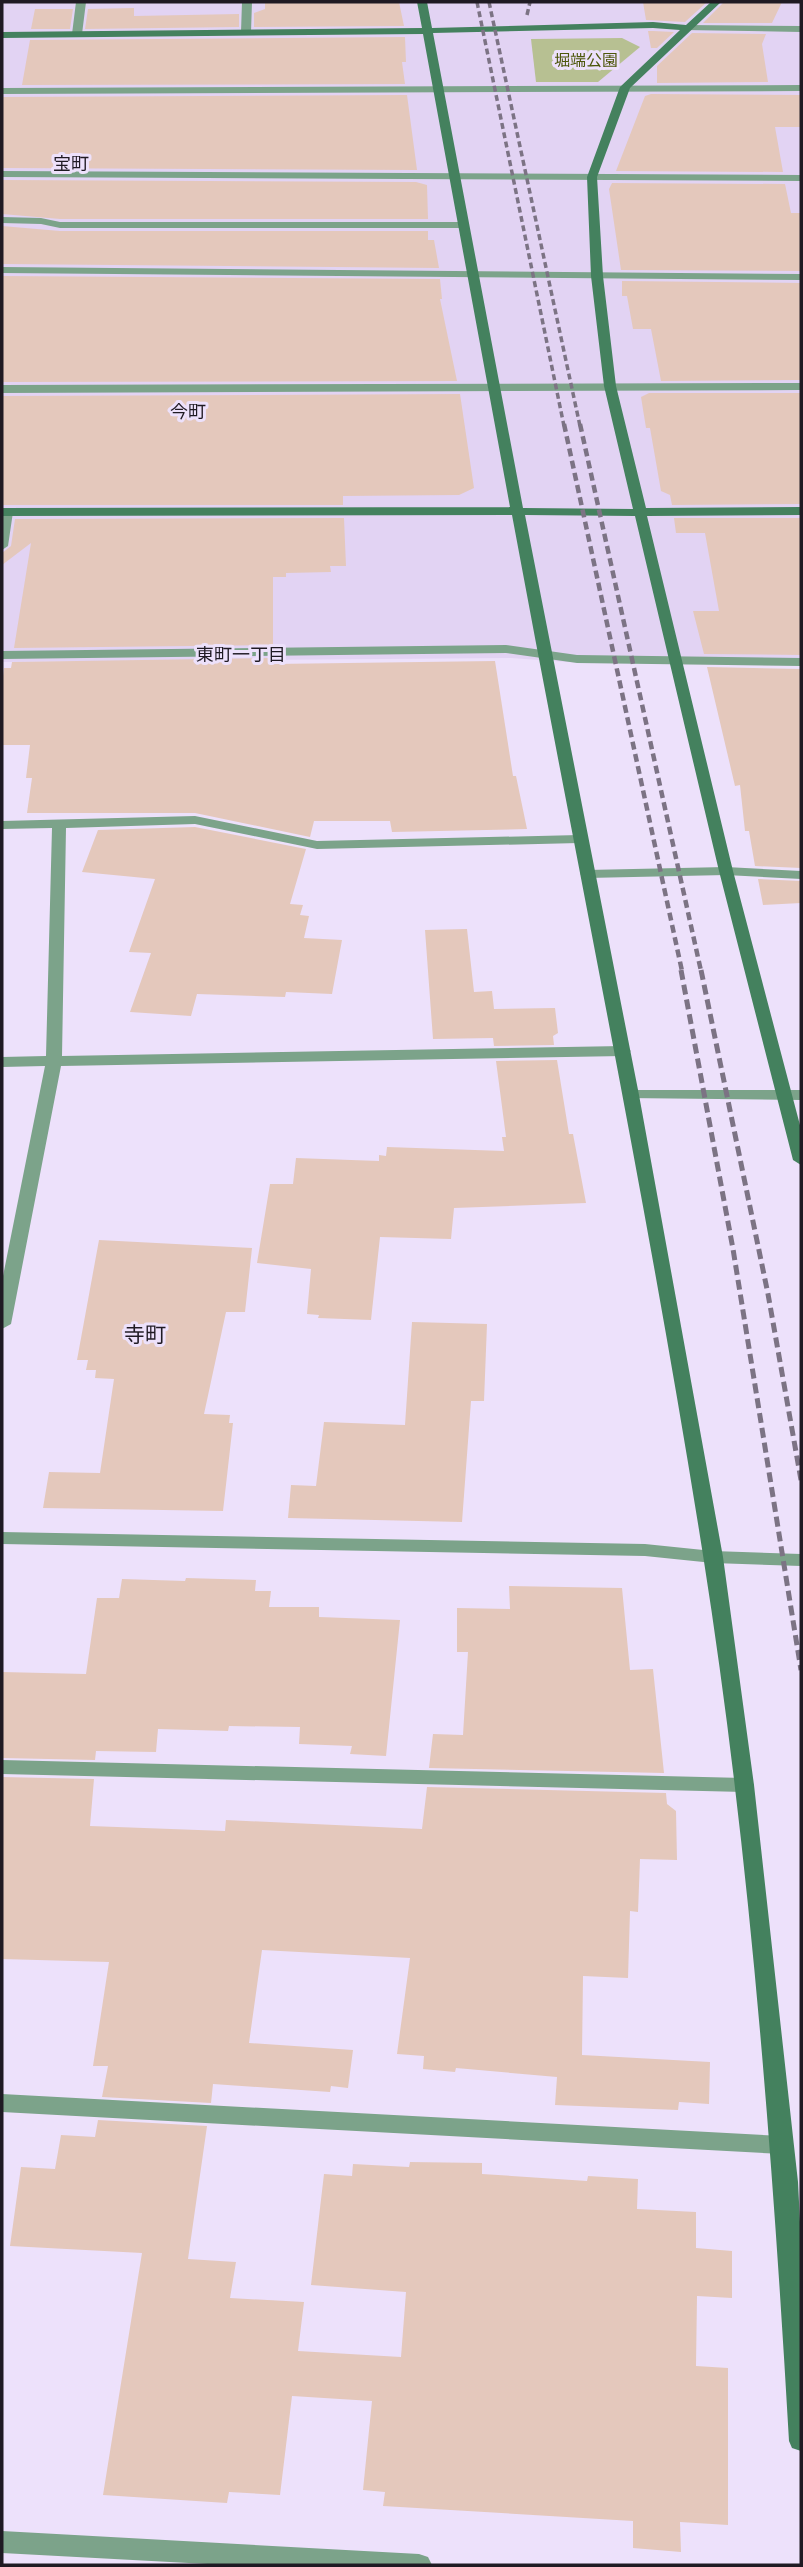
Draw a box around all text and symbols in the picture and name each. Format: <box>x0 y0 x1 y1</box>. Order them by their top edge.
park label: 堀端公園 <box>554 51 618 70</box>
district label: 宝町 <box>53 153 89 175</box>
district label: 今町 <box>170 401 206 423</box>
district label: 東町一丁目 <box>196 644 286 666</box>
district label: 寺町 <box>124 1322 166 1347</box>

